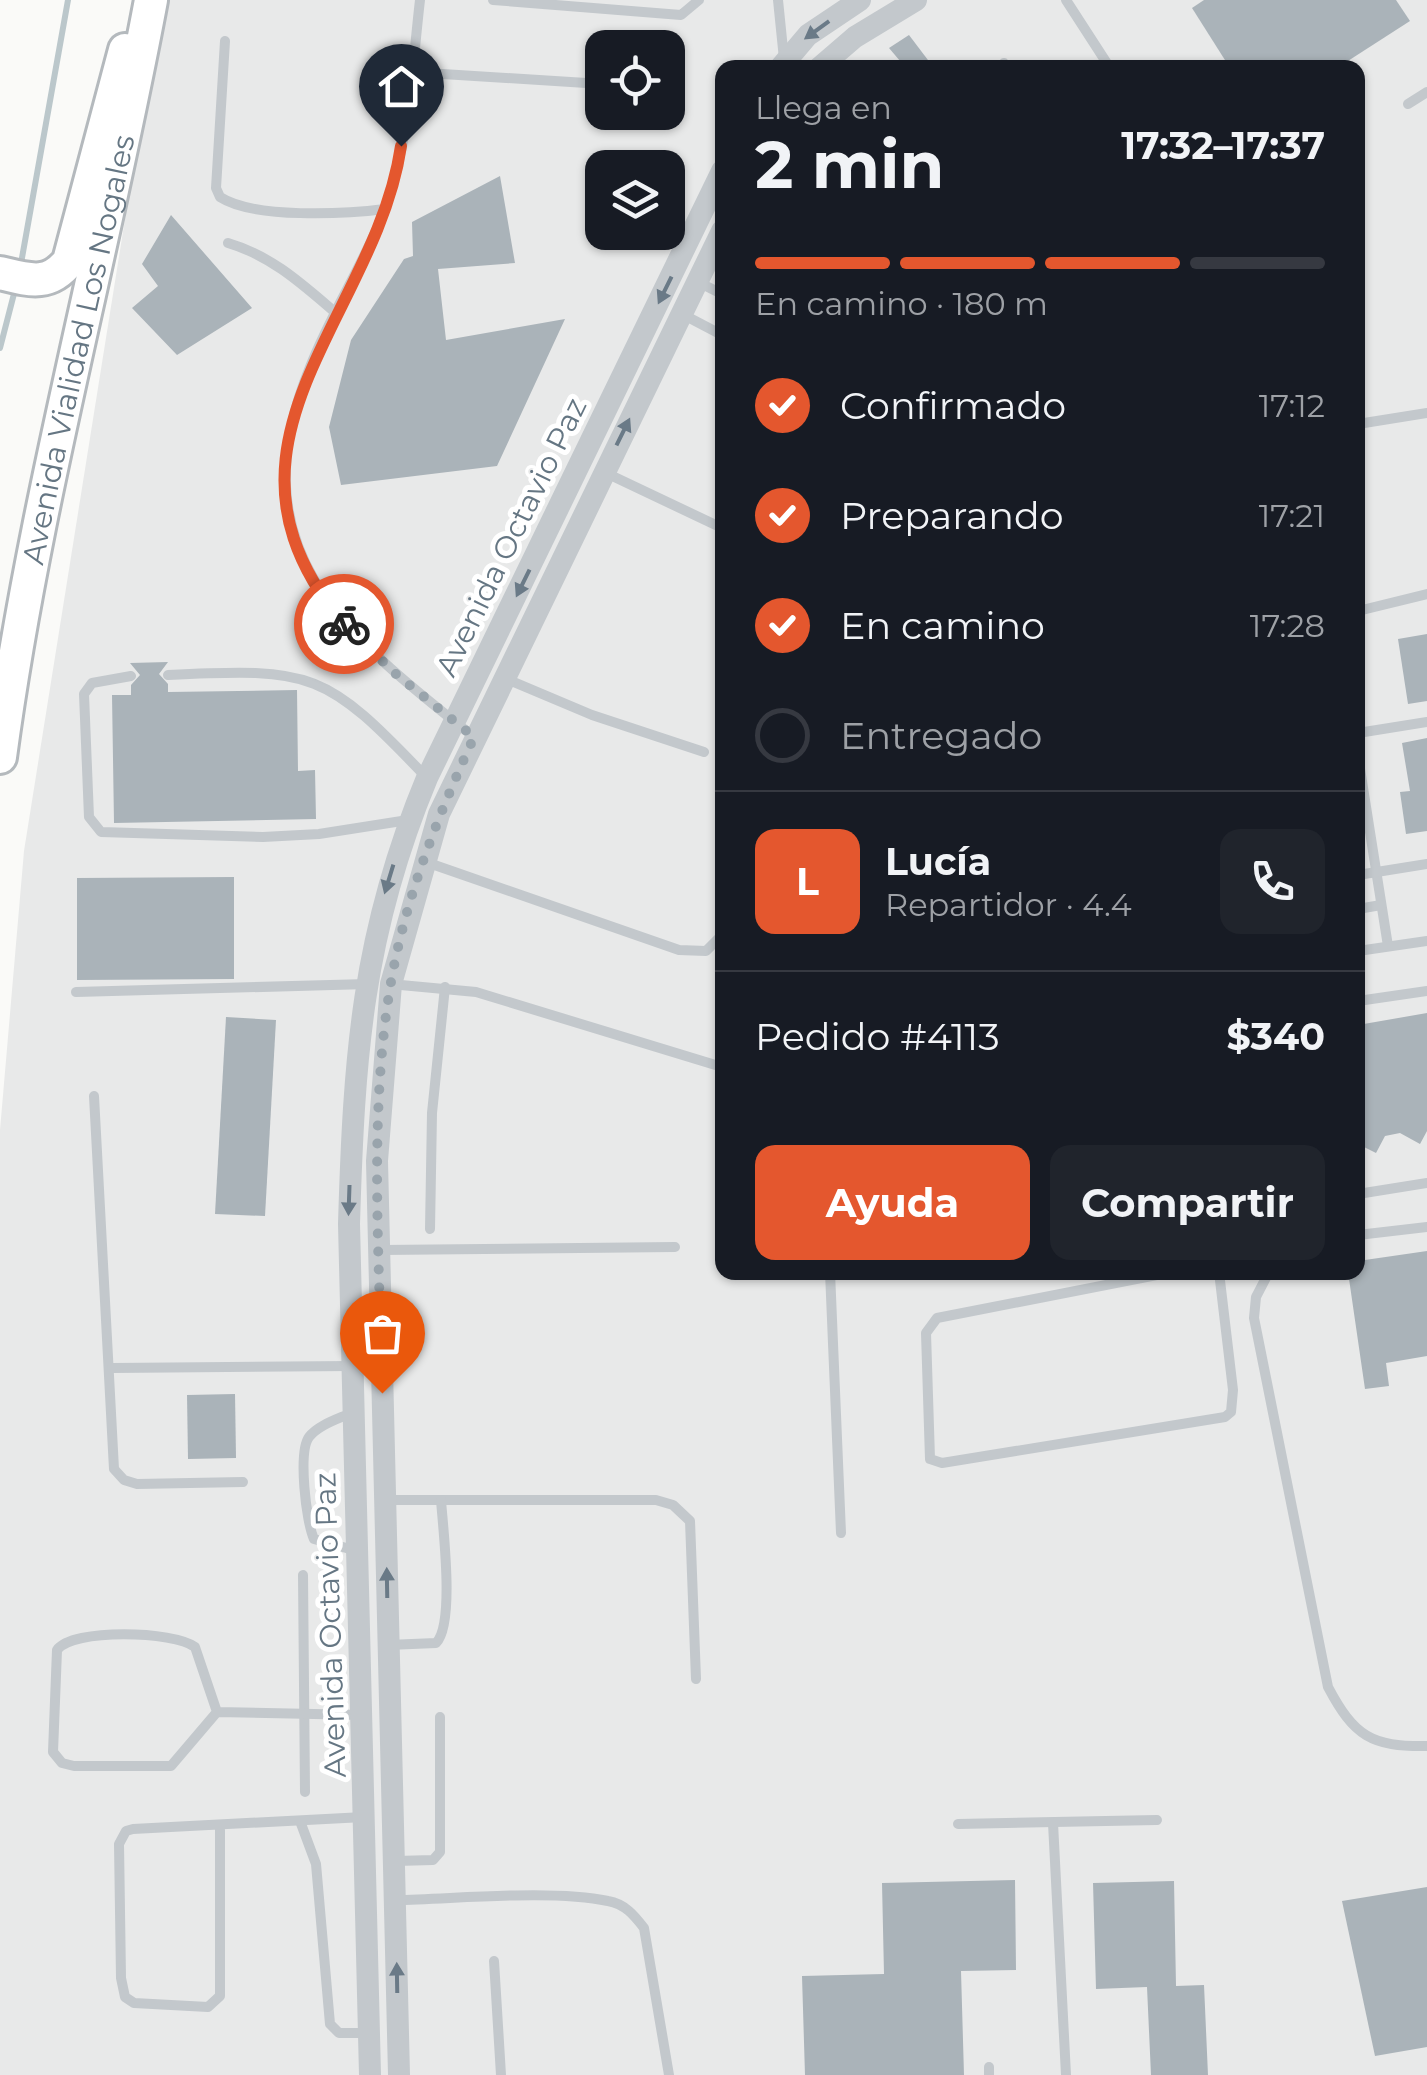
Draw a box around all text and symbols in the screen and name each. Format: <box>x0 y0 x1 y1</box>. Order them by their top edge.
one-way arrow <box>804 20 830 39</box>
map controls <box>585 30 685 250</box>
button: locate <box>585 30 685 130</box>
pin <box>359 44 444 147</box>
icon: home <box>374 59 429 114</box>
text: Llega en <box>755 88 892 127</box>
text: 17:32–17:37 <box>1121 122 1325 169</box>
text: 2 min <box>755 125 944 204</box>
street label: Avenida Vialidad Los Nogales <box>14 131 142 567</box>
button: layers <box>585 150 685 250</box>
one-way arrow <box>656 276 673 305</box>
text: En camino · 180 m <box>755 284 1048 323</box>
icon: check <box>755 378 810 433</box>
text: Confirmado <box>840 382 1066 429</box>
text: 17:12 <box>1259 386 1325 425</box>
street label: Avenida Octavio Paz <box>427 392 595 682</box>
one-way arrow <box>615 418 632 447</box>
icon: check <box>755 488 810 543</box>
text: Preparando <box>840 492 1064 539</box>
text: 17:21 <box>1259 496 1325 535</box>
one-way arrow <box>514 568 531 597</box>
courier <box>294 574 394 674</box>
icon: bike <box>317 597 372 652</box>
icon: check <box>755 598 810 653</box>
text: En camino <box>840 602 1045 649</box>
text: 17:28 <box>1250 606 1325 645</box>
text: Entregado <box>840 712 1042 759</box>
button: phone <box>1220 829 1325 934</box>
text: Lucía <box>885 838 991 885</box>
text: L <box>796 858 819 905</box>
one-way arrow <box>381 864 396 894</box>
text: Repartidor · 4.4 <box>885 885 1132 924</box>
text: Pedido #4113 <box>755 1013 1000 1060</box>
text: $340 <box>1226 1013 1325 1060</box>
button: Ayuda <box>755 1145 1030 1260</box>
button: Compartir <box>1050 1145 1325 1260</box>
one-way arrow <box>341 1184 357 1216</box>
pin <box>340 1291 425 1394</box>
icon: bag <box>355 1306 410 1361</box>
street label: Avenida Octavio Paz <box>306 1472 354 1778</box>
one-way arrow <box>378 1566 394 1598</box>
one-way arrow <box>388 1961 404 1993</box>

